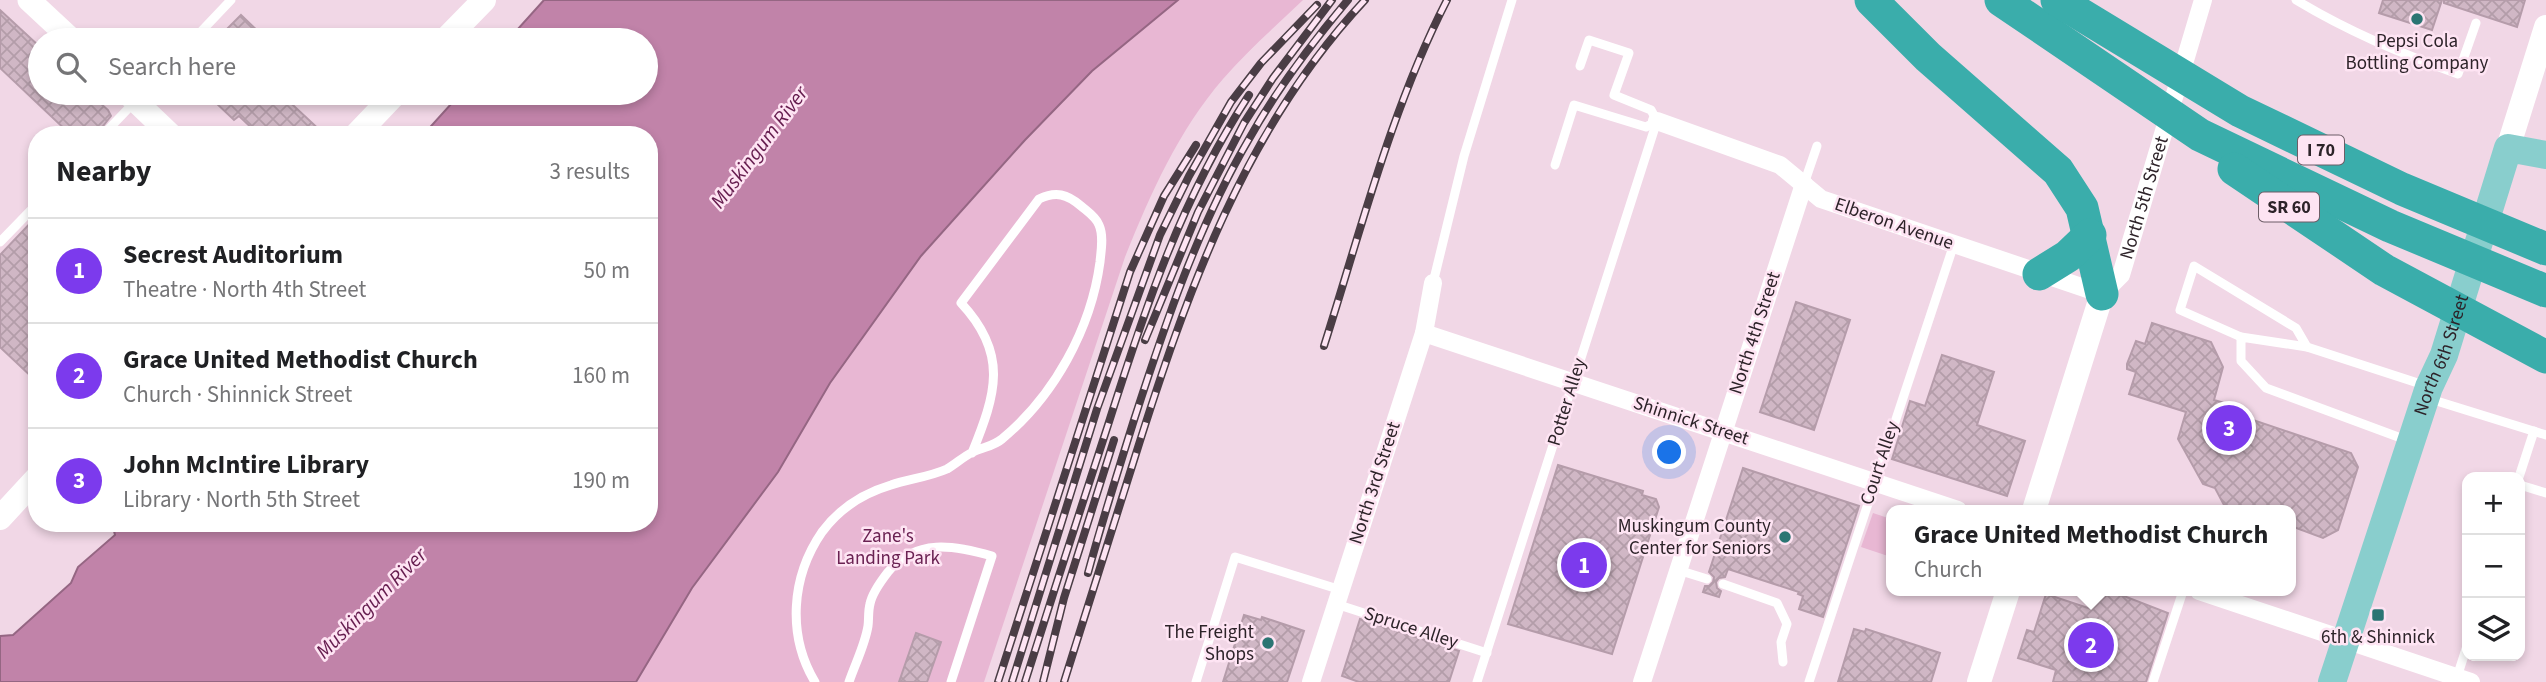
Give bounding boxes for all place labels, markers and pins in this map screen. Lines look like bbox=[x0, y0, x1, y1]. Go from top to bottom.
marker: Pepsi Cola Bottling Company bbox=[2409, 11, 2425, 27]
place label: Pepsi Cola Bottling Company bbox=[2346, 28, 2489, 77]
pin: 3 bbox=[2206, 402, 2252, 454]
place label: Muskingum County Center for Seniors bbox=[1618, 513, 1771, 562]
marker: Muskingum County Center for Seniors bbox=[1777, 529, 1793, 545]
pin: 1 bbox=[1561, 539, 1607, 591]
marker: 6th & Shinnick bbox=[2370, 607, 2386, 623]
place label: The Freight Shops bbox=[1164, 619, 1255, 668]
pin: 2 bbox=[2068, 619, 2114, 671]
place label: 6th & Shinnick bbox=[2321, 624, 2436, 651]
marker: The Freight Shops bbox=[1260, 635, 1276, 651]

